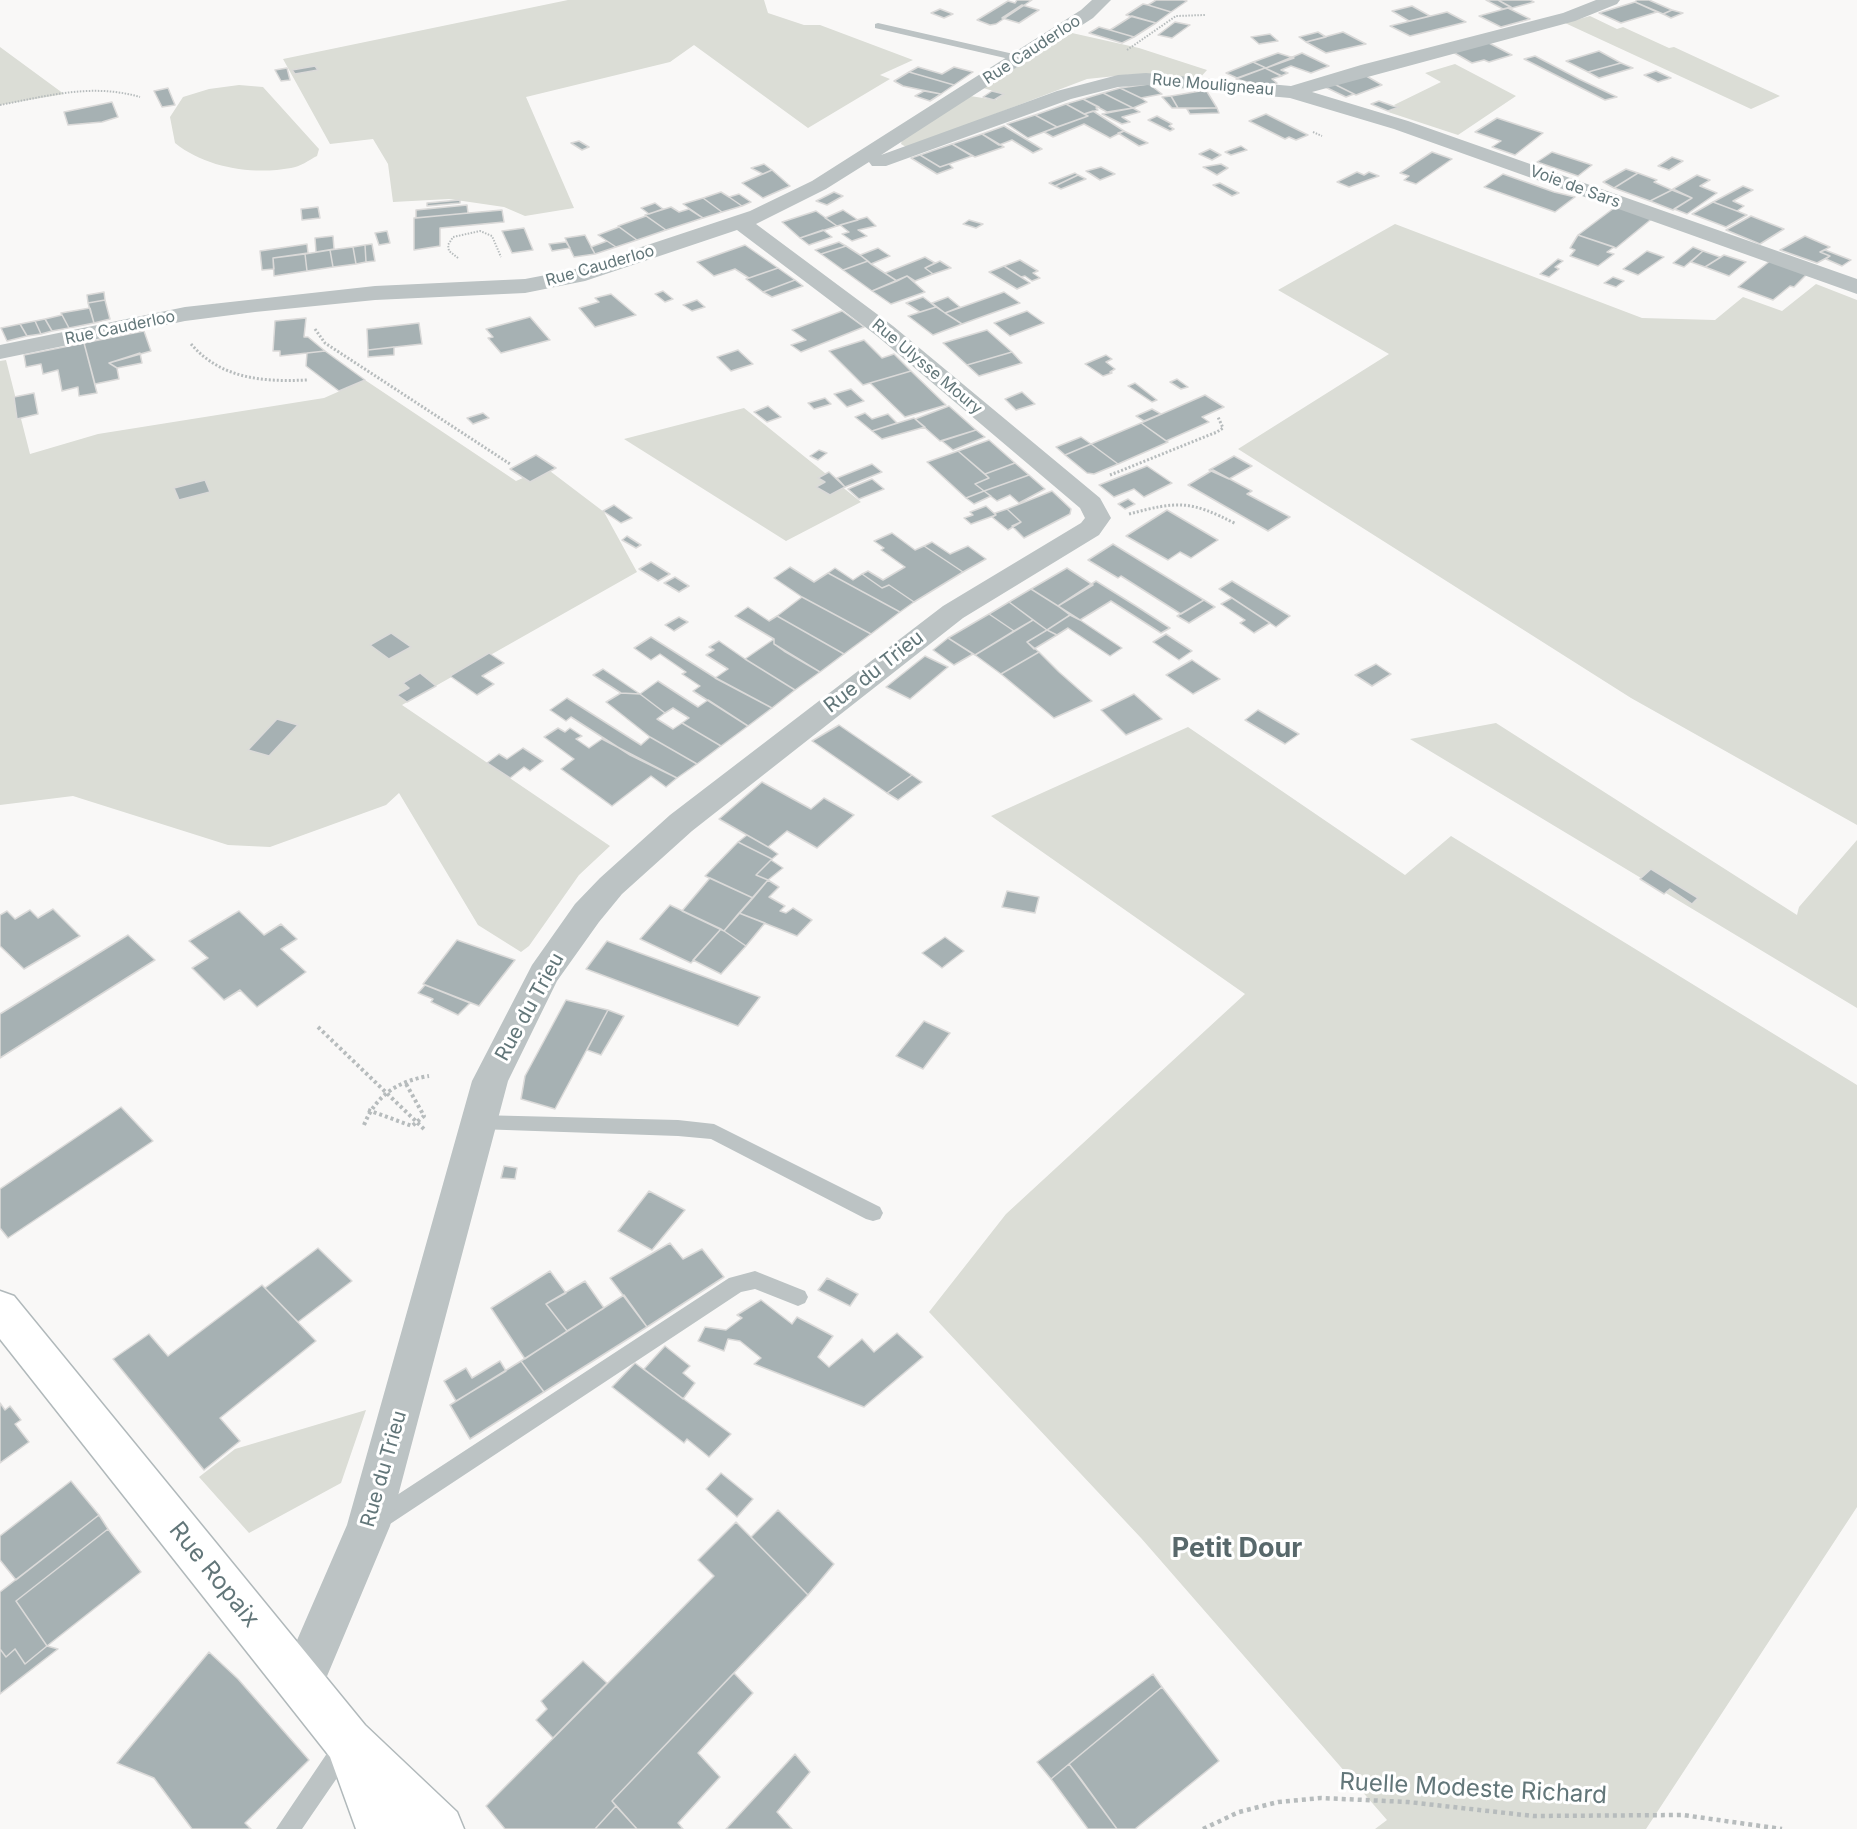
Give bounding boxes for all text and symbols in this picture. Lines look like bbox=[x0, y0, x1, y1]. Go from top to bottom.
street label: Rue Cauderloo bbox=[980, 11, 1084, 89]
street label: Rue Mouligneau bbox=[1151, 70, 1275, 100]
street label: Voie de Sars bbox=[1527, 162, 1623, 212]
street label: Rue Cauderloo bbox=[543, 241, 657, 291]
street label: Rue Cauderloo bbox=[63, 307, 177, 349]
street label: Rue Ulysse Moury bbox=[868, 315, 986, 419]
street label: Rue du Trieu bbox=[819, 626, 929, 718]
street label: Rue du Trieu bbox=[491, 949, 569, 1065]
street label: Rue du Trieu bbox=[356, 1408, 412, 1530]
street label: Rue Ropaix bbox=[163, 1517, 265, 1633]
district label: Petit Dour bbox=[1172, 1533, 1302, 1565]
street label: Ruelle Modeste Richard bbox=[1339, 1768, 1607, 1810]

